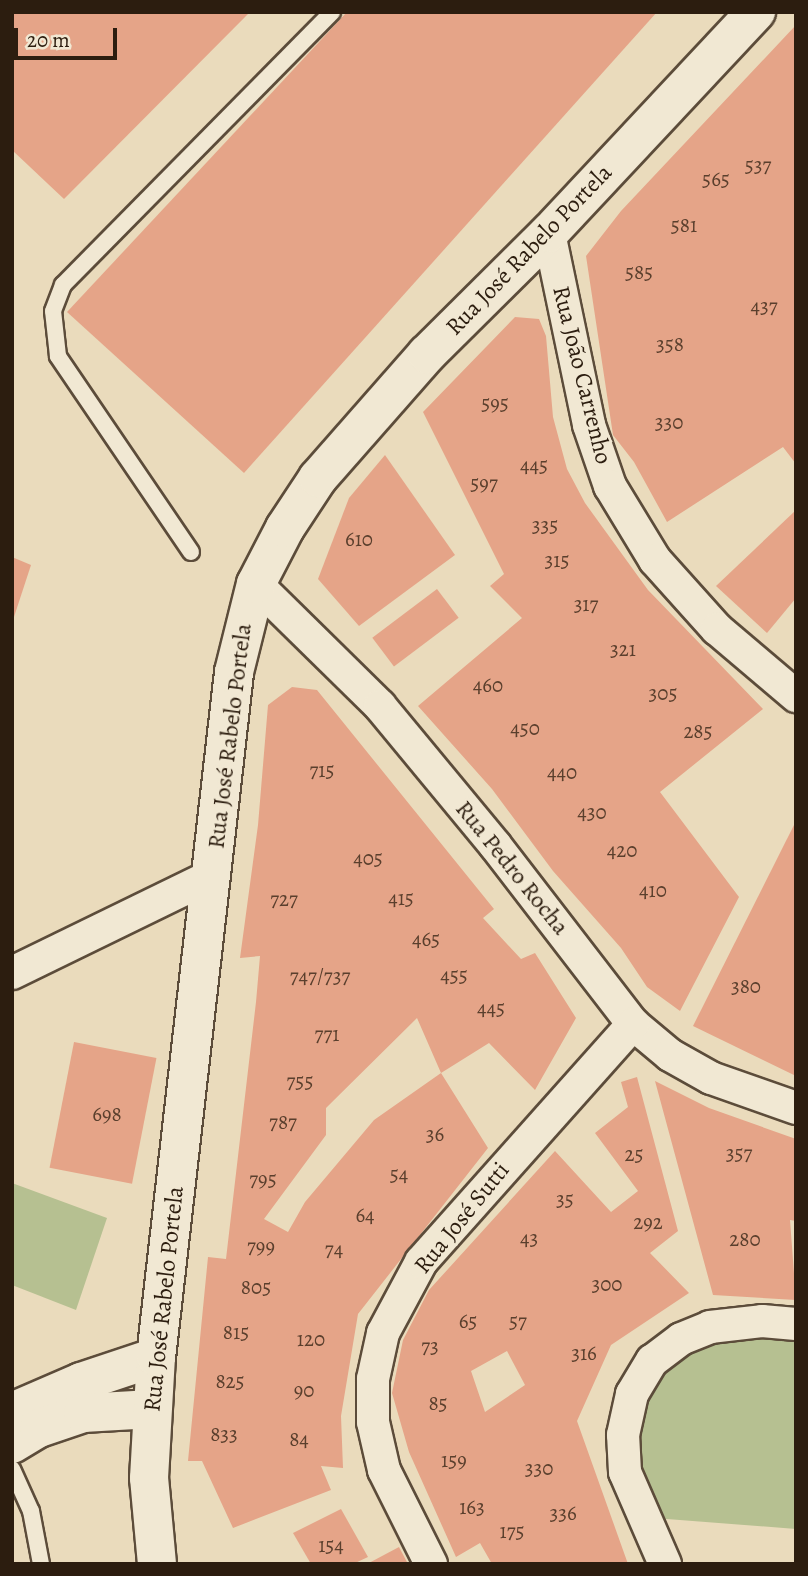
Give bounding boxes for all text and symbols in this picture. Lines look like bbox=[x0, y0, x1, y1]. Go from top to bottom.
scale bar bbox=[18, 14, 121, 58]
text: 20 m bbox=[27, 26, 70, 54]
house number: 537 bbox=[745, 152, 771, 178]
street label: Rua José Rabelo Portela bbox=[440, 158, 618, 342]
house number: 565 bbox=[702, 166, 730, 192]
house number: 581 bbox=[671, 212, 697, 238]
house number: 585 bbox=[625, 259, 653, 285]
street label: Rua João Carrenho bbox=[546, 283, 618, 467]
house number: 437 bbox=[750, 293, 778, 319]
house number: 358 bbox=[656, 331, 684, 357]
house number: 595 bbox=[481, 390, 509, 416]
house number: 330 bbox=[655, 409, 683, 435]
house number: 445 bbox=[520, 452, 548, 478]
house number: 597 bbox=[470, 470, 498, 496]
house number: 335 bbox=[532, 512, 558, 538]
house number: 610 bbox=[345, 526, 373, 552]
house number: 315 bbox=[545, 547, 569, 573]
house number: 317 bbox=[574, 591, 598, 617]
street label: Rua José Rabelo Portela bbox=[202, 622, 258, 850]
house number: 321 bbox=[610, 636, 636, 662]
house number: 460 bbox=[473, 672, 503, 698]
house number: 305 bbox=[649, 680, 677, 706]
house number: 450 bbox=[510, 715, 540, 741]
house number: 285 bbox=[683, 718, 713, 744]
house number: 715 bbox=[309, 757, 335, 783]
house number: 440 bbox=[547, 759, 577, 785]
street label: Rua Pedro Rocha bbox=[449, 795, 575, 941]
house number: 430 bbox=[577, 799, 607, 825]
house number: 420 bbox=[607, 837, 637, 863]
house number: 405 bbox=[353, 845, 383, 871]
house number: 410 bbox=[639, 877, 667, 903]
house number: 415 bbox=[388, 885, 414, 911]
house number: 727 bbox=[270, 886, 298, 912]
house number: 465 bbox=[412, 926, 440, 952]
house number: 455 bbox=[440, 962, 468, 988]
house number: 747/737 bbox=[290, 963, 350, 989]
house number: 380 bbox=[731, 973, 761, 999]
house number: 445 bbox=[477, 995, 505, 1021]
house number: 771 bbox=[315, 1021, 339, 1047]
house number: 755 bbox=[287, 1068, 313, 1094]
house number: 698 bbox=[92, 1101, 122, 1127]
house number: 787 bbox=[269, 1109, 297, 1135]
house number: 36 bbox=[426, 1121, 444, 1147]
house number: 357 bbox=[726, 1140, 752, 1166]
house number: 25 bbox=[624, 1141, 644, 1167]
street label: Rua José Sutti bbox=[408, 1156, 516, 1280]
house number: 54 bbox=[390, 1161, 408, 1187]
house number: 795 bbox=[249, 1166, 277, 1192]
street label: Rua José Rabelo Portela bbox=[138, 1185, 190, 1413]
house number: 35 bbox=[556, 1186, 574, 1212]
house number: 64 bbox=[355, 1202, 375, 1228]
house number: 292 bbox=[633, 1209, 663, 1235]
house number: 43 bbox=[520, 1225, 538, 1251]
house number: 280 bbox=[729, 1226, 761, 1252]
house number: 799 bbox=[247, 1233, 275, 1259]
house number: 74 bbox=[325, 1236, 343, 1262]
house number: 300 bbox=[591, 1271, 623, 1297]
house number: 805 bbox=[241, 1274, 271, 1300]
house number: 65 bbox=[459, 1308, 477, 1334]
house number: 57 bbox=[509, 1308, 527, 1334]
house number: 815 bbox=[223, 1319, 249, 1345]
house number: 120 bbox=[297, 1326, 325, 1352]
house number: 73 bbox=[421, 1333, 439, 1359]
house number: 316 bbox=[571, 1340, 597, 1366]
house number: 825 bbox=[215, 1368, 245, 1394]
house number: 90 bbox=[294, 1377, 314, 1403]
house number: 85 bbox=[428, 1390, 448, 1416]
house number: 833 bbox=[210, 1421, 238, 1447]
house number: 84 bbox=[289, 1426, 309, 1452]
house number: 159 bbox=[441, 1447, 467, 1473]
house number: 330 bbox=[525, 1455, 553, 1481]
house number: 163 bbox=[459, 1494, 485, 1520]
house number: 336 bbox=[549, 1500, 577, 1526]
house number: 175 bbox=[499, 1518, 525, 1544]
house number: 154 bbox=[318, 1532, 344, 1558]

